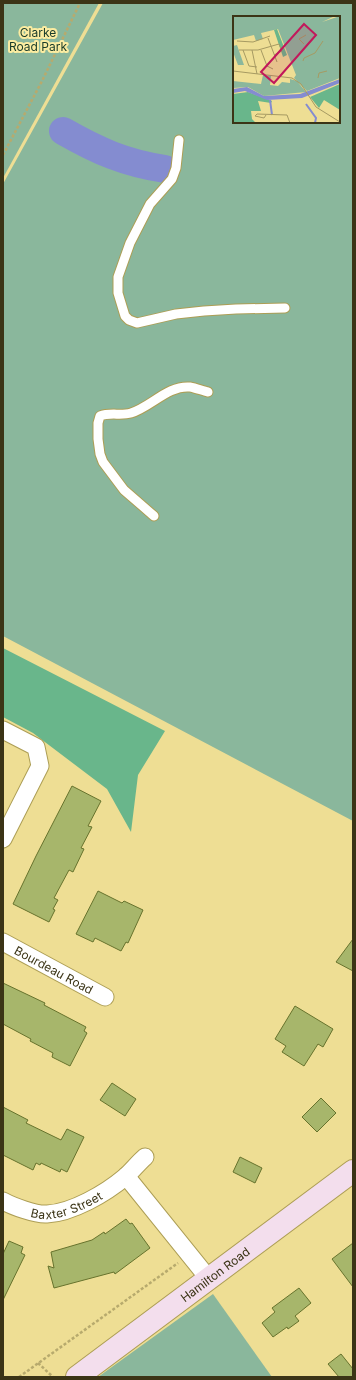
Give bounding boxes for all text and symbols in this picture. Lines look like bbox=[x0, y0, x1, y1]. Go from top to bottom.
inset map bbox=[233, 16, 340, 123]
park label: Clarke Road Park bbox=[9, 25, 67, 54]
street label: Bourdeau Road bbox=[12, 942, 96, 997]
street label: Baxter Street bbox=[29, 1188, 105, 1222]
street label: Hamilton Road bbox=[177, 1243, 252, 1305]

